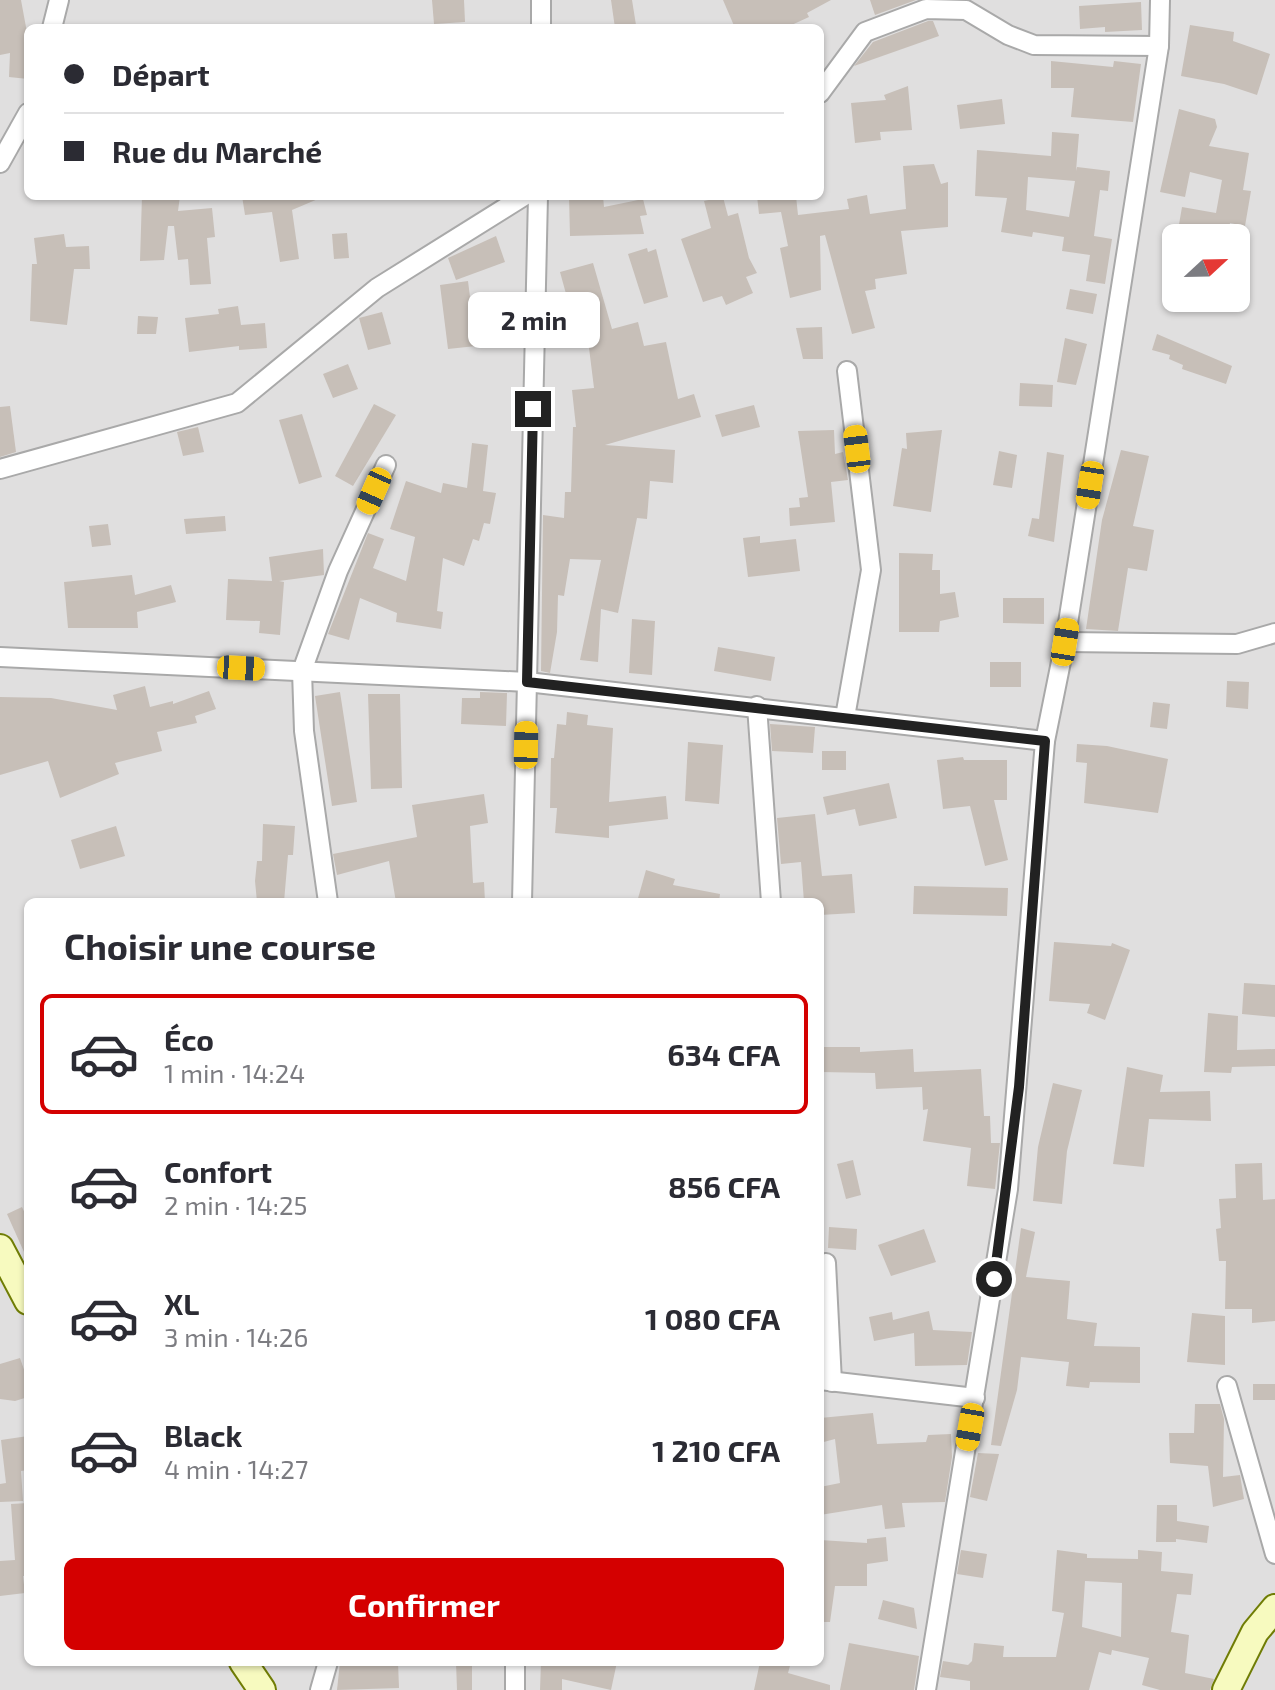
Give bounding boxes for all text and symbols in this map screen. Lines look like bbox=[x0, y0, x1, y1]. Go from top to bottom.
text: Départ bbox=[112, 56, 210, 92]
text: Rue du Marché bbox=[112, 133, 322, 169]
north arrow bbox=[1162, 224, 1250, 312]
map controls bbox=[1162, 224, 1250, 312]
callout: 2 min bbox=[467, 293, 599, 349]
text: 2 min bbox=[501, 304, 567, 335]
route end bbox=[515, 391, 551, 427]
car bbox=[842, 424, 872, 474]
car bbox=[1074, 459, 1106, 511]
car bbox=[353, 464, 395, 518]
car bbox=[1049, 616, 1081, 668]
car bbox=[216, 655, 266, 681]
car bbox=[514, 721, 538, 769]
text: Choisir une course bbox=[64, 924, 376, 967]
icon: car bbox=[68, 1018, 140, 1090]
text: Éco bbox=[164, 1021, 214, 1057]
text: 634 CFA bbox=[667, 1036, 780, 1072]
text: 1 min · 14:24 bbox=[164, 1057, 305, 1088]
icon: car bbox=[68, 1150, 140, 1222]
text: Confort bbox=[164, 1153, 272, 1189]
text: 856 CFA bbox=[668, 1168, 780, 1204]
text: 2 min · 14:25 bbox=[164, 1189, 308, 1220]
route start bbox=[976, 1261, 1012, 1297]
icon: car bbox=[68, 1282, 140, 1354]
text: XL bbox=[164, 1285, 199, 1321]
text: 1 080 CFA bbox=[645, 1300, 780, 1336]
text: 3 min · 14:26 bbox=[164, 1321, 308, 1352]
car bbox=[954, 1401, 986, 1453]
icon: car bbox=[68, 1414, 140, 1486]
text: Black bbox=[164, 1417, 242, 1453]
text: 1 210 CFA bbox=[652, 1432, 780, 1468]
text: 4 min · 14:27 bbox=[164, 1453, 308, 1484]
button: Confirmer bbox=[64, 1558, 784, 1650]

